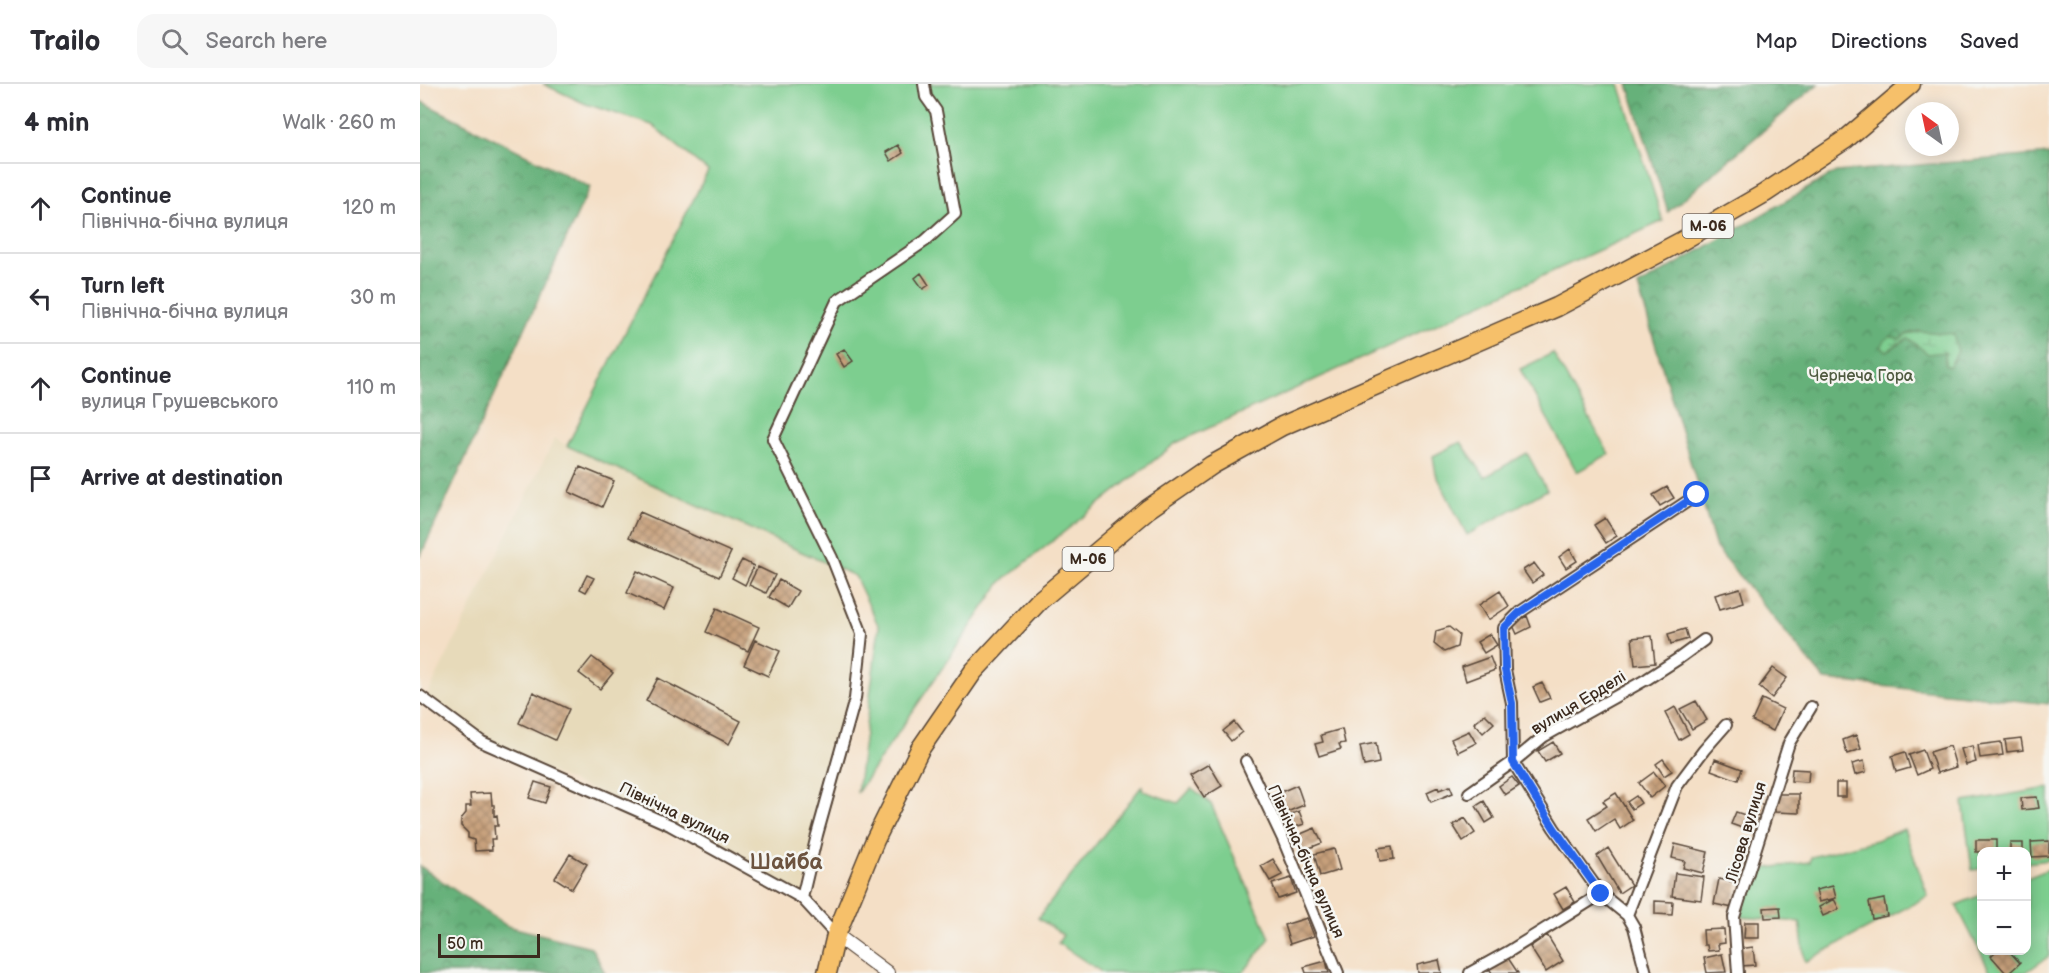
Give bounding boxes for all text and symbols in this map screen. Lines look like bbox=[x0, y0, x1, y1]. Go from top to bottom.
search box bbox=[137, 14, 557, 68]
text: Trailo bbox=[30, 25, 101, 58]
icon: search bbox=[158, 25, 191, 58]
text: Search here bbox=[206, 28, 327, 55]
text: Map bbox=[1755, 29, 1798, 54]
text: Directions bbox=[1831, 29, 1927, 54]
text: Saved bbox=[1960, 29, 2019, 54]
north arrow bbox=[1905, 102, 1959, 156]
text: 4 min bbox=[24, 108, 89, 139]
text: Walk · 260 m bbox=[283, 111, 396, 135]
text: Continue bbox=[81, 183, 171, 210]
icon: ahead bbox=[24, 192, 57, 225]
text: 120 m bbox=[343, 196, 396, 220]
text: Північна-бічна вулиця bbox=[81, 210, 288, 234]
road number: М-06 bbox=[1682, 214, 1734, 238]
text: Turn left bbox=[81, 273, 165, 300]
icon: left bbox=[24, 282, 57, 315]
text: 30 m bbox=[350, 286, 396, 310]
text: Північна-бічна вулиця bbox=[81, 300, 288, 324]
text: Continue bbox=[81, 363, 171, 390]
park label: Чернеча Гора bbox=[1809, 367, 1914, 386]
icon: ahead bbox=[24, 372, 57, 405]
text: 110 m bbox=[347, 376, 396, 400]
text: вулиця Грушевського bbox=[81, 390, 278, 414]
icon: arrive bbox=[24, 462, 57, 495]
text: Arrive at destination bbox=[81, 465, 283, 492]
route start bbox=[1683, 481, 1709, 507]
road number: М-06 bbox=[1062, 547, 1114, 571]
street label: вулиця Ерделі bbox=[1528, 668, 1630, 739]
street label: Північна вулиця bbox=[616, 778, 733, 848]
street label: Лісова вулиця bbox=[1722, 780, 1771, 886]
street label: Північна-бічна вулиця bbox=[1263, 782, 1348, 941]
map controls bbox=[1977, 847, 2031, 955]
button: + bbox=[1977, 847, 2031, 901]
district label: Шайба bbox=[750, 849, 823, 876]
route end bbox=[1587, 880, 1613, 906]
button: − bbox=[1977, 901, 2031, 955]
scale bar bbox=[438, 931, 540, 958]
text: 50 m bbox=[447, 935, 483, 954]

